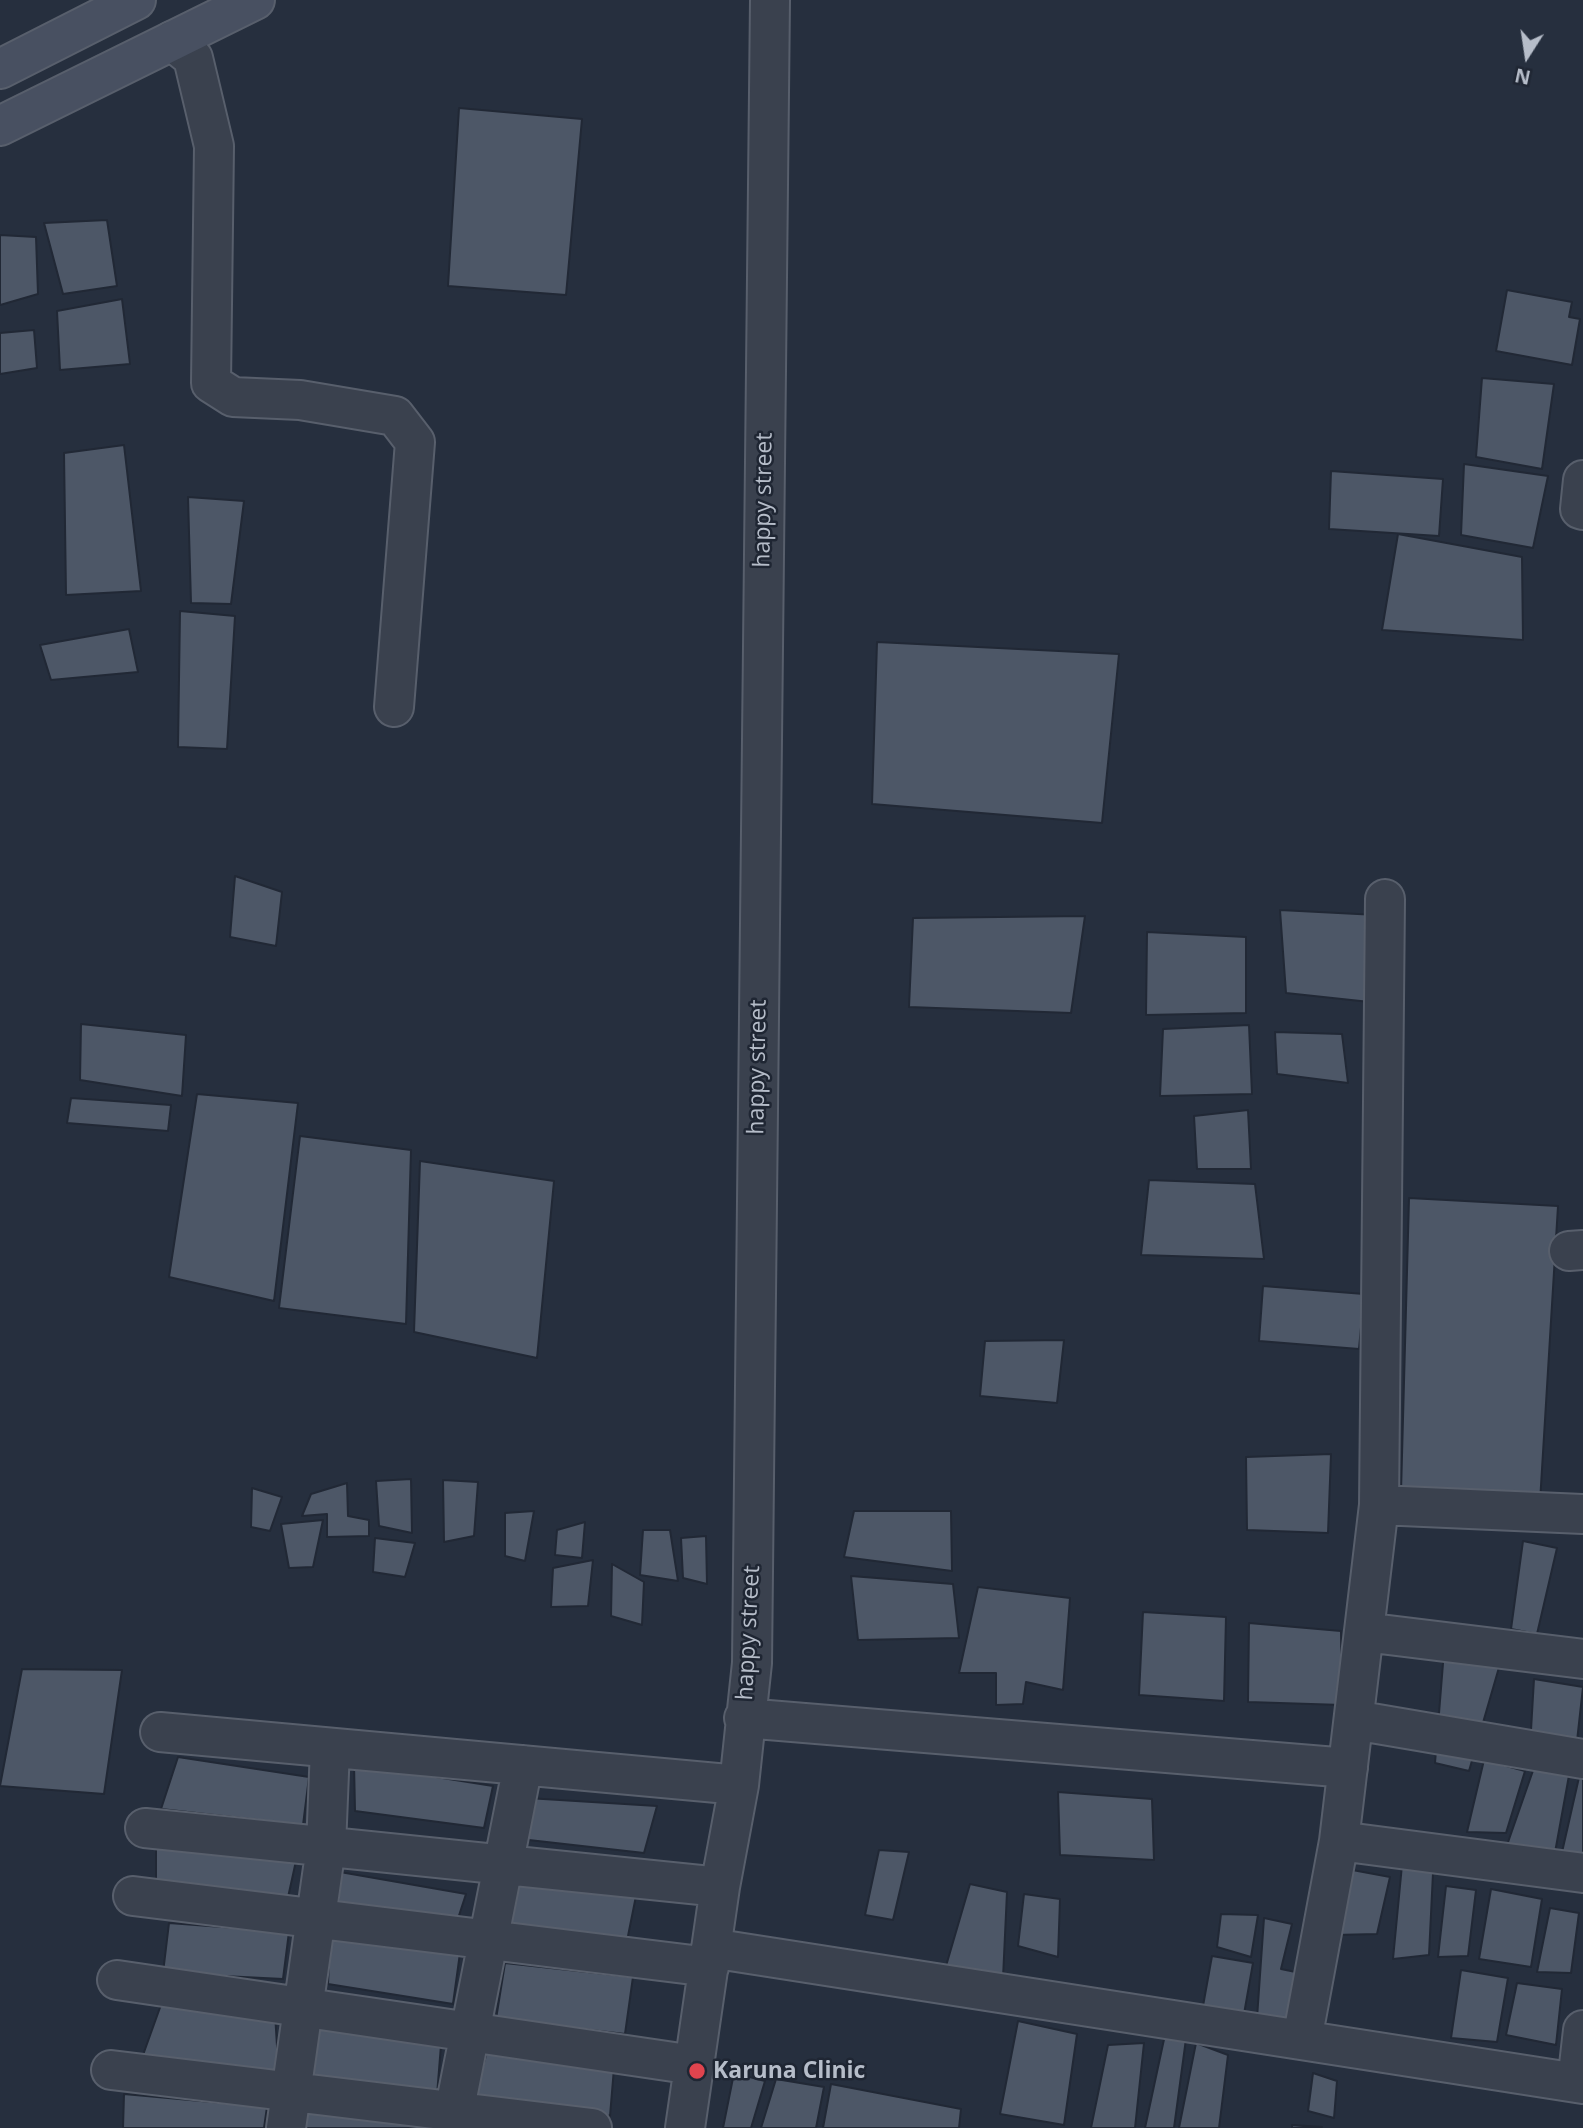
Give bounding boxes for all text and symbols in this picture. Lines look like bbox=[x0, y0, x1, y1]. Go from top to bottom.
north arrow bbox=[1492, 21, 1562, 91]
text: N bbox=[1512, 62, 1533, 91]
street label: happy street bbox=[749, 432, 779, 568]
street label: happy street bbox=[743, 999, 773, 1135]
street label: happy street bbox=[732, 1565, 766, 1701]
place label: Karuna Clinic bbox=[713, 2057, 865, 2085]
marker: Karuna Clinic bbox=[687, 2061, 707, 2081]

